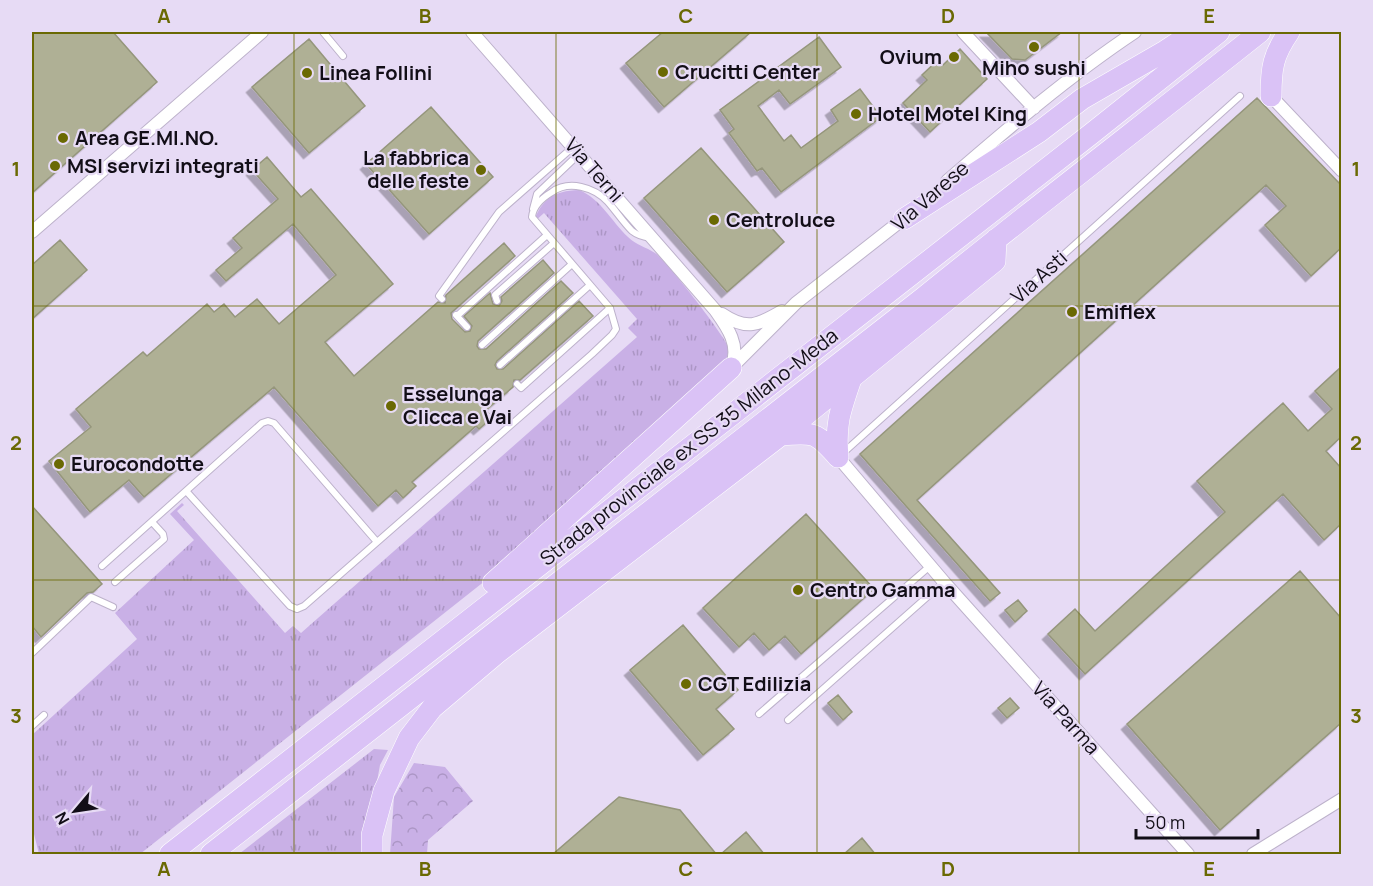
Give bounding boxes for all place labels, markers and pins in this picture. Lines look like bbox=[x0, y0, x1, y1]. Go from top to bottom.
marker: Miho sushi bbox=[1027, 40, 1041, 54]
place label: Ovium bbox=[880, 43, 942, 70]
marker: Ovium bbox=[947, 50, 961, 64]
place label: Miho sushi bbox=[982, 54, 1086, 81]
place label: Crucitti Center bbox=[675, 58, 820, 85]
place label: Linea Follini bbox=[319, 59, 432, 86]
marker: Crucitti Center bbox=[656, 65, 670, 79]
marker: Linea Follini bbox=[300, 66, 314, 80]
place label: Hotel Motel King bbox=[868, 100, 1027, 127]
marker: Hotel Motel King bbox=[849, 107, 863, 121]
place label: Area GE.MI.NO. bbox=[75, 124, 219, 151]
marker: Area GE.MI.NO. bbox=[56, 131, 70, 145]
place label: La fabbrica delle feste bbox=[363, 144, 469, 194]
place label: MSI servizi integrati bbox=[67, 152, 259, 179]
marker: MSI servizi integrati bbox=[48, 159, 62, 173]
marker: La fabbrica delle feste bbox=[474, 163, 488, 177]
place label: Centroluce bbox=[726, 206, 835, 233]
marker: Centroluce bbox=[707, 213, 721, 227]
place label: Emiflex bbox=[1084, 298, 1156, 325]
marker: Emiflex bbox=[1065, 305, 1079, 319]
place label: Esselunga Clicca e Vai bbox=[403, 380, 512, 430]
marker: Esselunga Clicca e Vai bbox=[384, 399, 398, 413]
place label: Eurocondotte bbox=[71, 450, 204, 477]
marker: Eurocondotte bbox=[52, 457, 66, 471]
place label: Centro Gamma bbox=[810, 576, 955, 603]
marker: Centro Gamma bbox=[791, 583, 805, 597]
place label: CGT Edilizia bbox=[698, 670, 811, 697]
marker: CGT Edilizia bbox=[679, 677, 693, 691]

